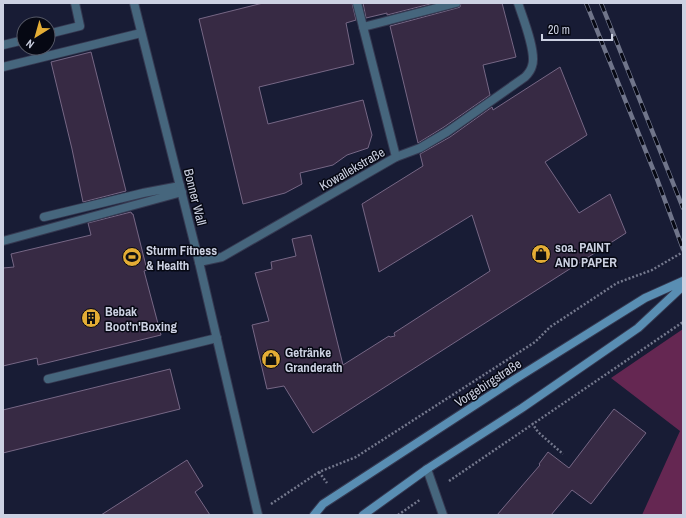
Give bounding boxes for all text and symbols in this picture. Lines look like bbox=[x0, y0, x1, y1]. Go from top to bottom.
north arrow bbox=[16, 16, 56, 56]
scale bar bbox=[542, 16, 612, 42]
text: 20 m bbox=[548, 22, 570, 38]
text: N bbox=[23, 36, 37, 52]
street label: Kowallekstraße bbox=[316, 143, 388, 195]
street label: Bonner Wall bbox=[180, 167, 210, 227]
place label: soa. PAINT AND PAPER bbox=[555, 239, 617, 271]
place label: Sturm Fitness & Health bbox=[146, 242, 217, 274]
shop icon: soa. PAINT AND PAPER bbox=[530, 243, 552, 265]
sports icon: Sturm Fitness & Health bbox=[121, 246, 143, 268]
place label: Bebak Boot'n'Boxing bbox=[105, 303, 177, 335]
building icon: Bebak Boot'n'Boxing bbox=[80, 307, 102, 329]
place label: Getränke Granderath bbox=[285, 344, 342, 376]
shop icon: Getränke Granderath bbox=[260, 348, 282, 370]
street label: Vorgebirgstraße bbox=[451, 355, 525, 411]

